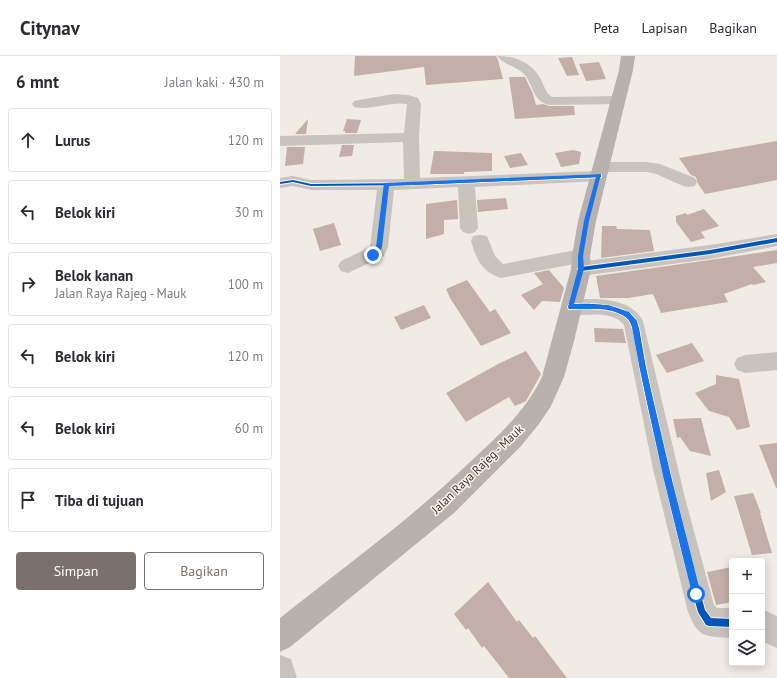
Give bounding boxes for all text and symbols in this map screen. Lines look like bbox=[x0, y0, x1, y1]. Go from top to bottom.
text: Citynav bbox=[20, 16, 80, 40]
text: Peta bbox=[593, 19, 620, 37]
text: Lapisan bbox=[642, 19, 687, 37]
text: Bagikan bbox=[709, 19, 757, 37]
text: 6 mnt bbox=[16, 71, 59, 93]
text: Jalan kaki · 430 m bbox=[165, 74, 264, 91]
icon: ahead bbox=[17, 129, 39, 151]
text: Lurus bbox=[55, 131, 90, 150]
text: 120 m bbox=[228, 132, 263, 149]
icon: left bbox=[17, 201, 39, 223]
text: Belok kiri bbox=[55, 203, 115, 222]
text: 30 m bbox=[235, 204, 263, 221]
route end bbox=[364, 246, 382, 264]
text: Belok kanan bbox=[55, 266, 133, 285]
icon: right bbox=[17, 273, 39, 295]
text: 100 m bbox=[228, 276, 263, 293]
text: Jalan Raya Rajeg - Mauk bbox=[55, 285, 187, 302]
icon: left bbox=[17, 345, 39, 367]
text: Belok kiri bbox=[55, 347, 115, 366]
text: 120 m bbox=[228, 348, 263, 365]
icon: left bbox=[17, 417, 39, 439]
text: Belok kiri bbox=[55, 419, 115, 438]
text: 60 m bbox=[235, 420, 263, 437]
street label: Jalan Raya Rajeg - Mauk bbox=[427, 421, 526, 517]
icon: arrive bbox=[17, 489, 39, 511]
text: Tiba di tujuan bbox=[55, 491, 144, 510]
button: Simpan bbox=[16, 552, 136, 590]
button: Bagikan bbox=[144, 552, 264, 590]
map controls bbox=[729, 558, 765, 666]
button: + bbox=[729, 558, 765, 594]
route start bbox=[687, 585, 705, 603]
button: − bbox=[729, 594, 765, 630]
button: layers bbox=[729, 630, 765, 666]

